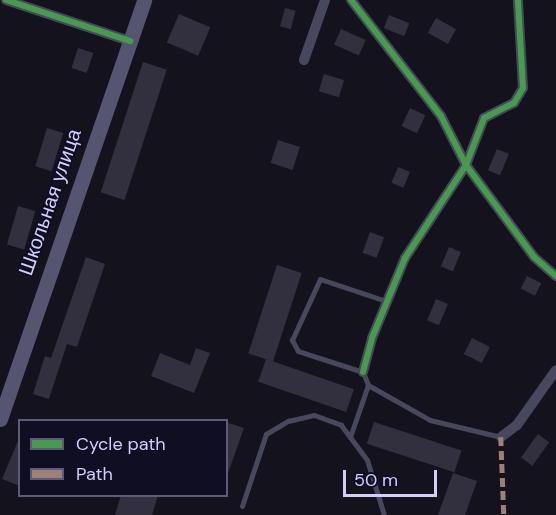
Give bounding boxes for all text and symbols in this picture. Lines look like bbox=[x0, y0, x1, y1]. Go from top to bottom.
street label: Школьная улица bbox=[14, 126, 86, 278]
legend bbox=[18, 419, 228, 497]
text: Cycle path bbox=[76, 432, 166, 456]
scale bar bbox=[346, 458, 440, 496]
text: Path bbox=[76, 462, 113, 486]
text: 50 m bbox=[354, 468, 398, 492]

